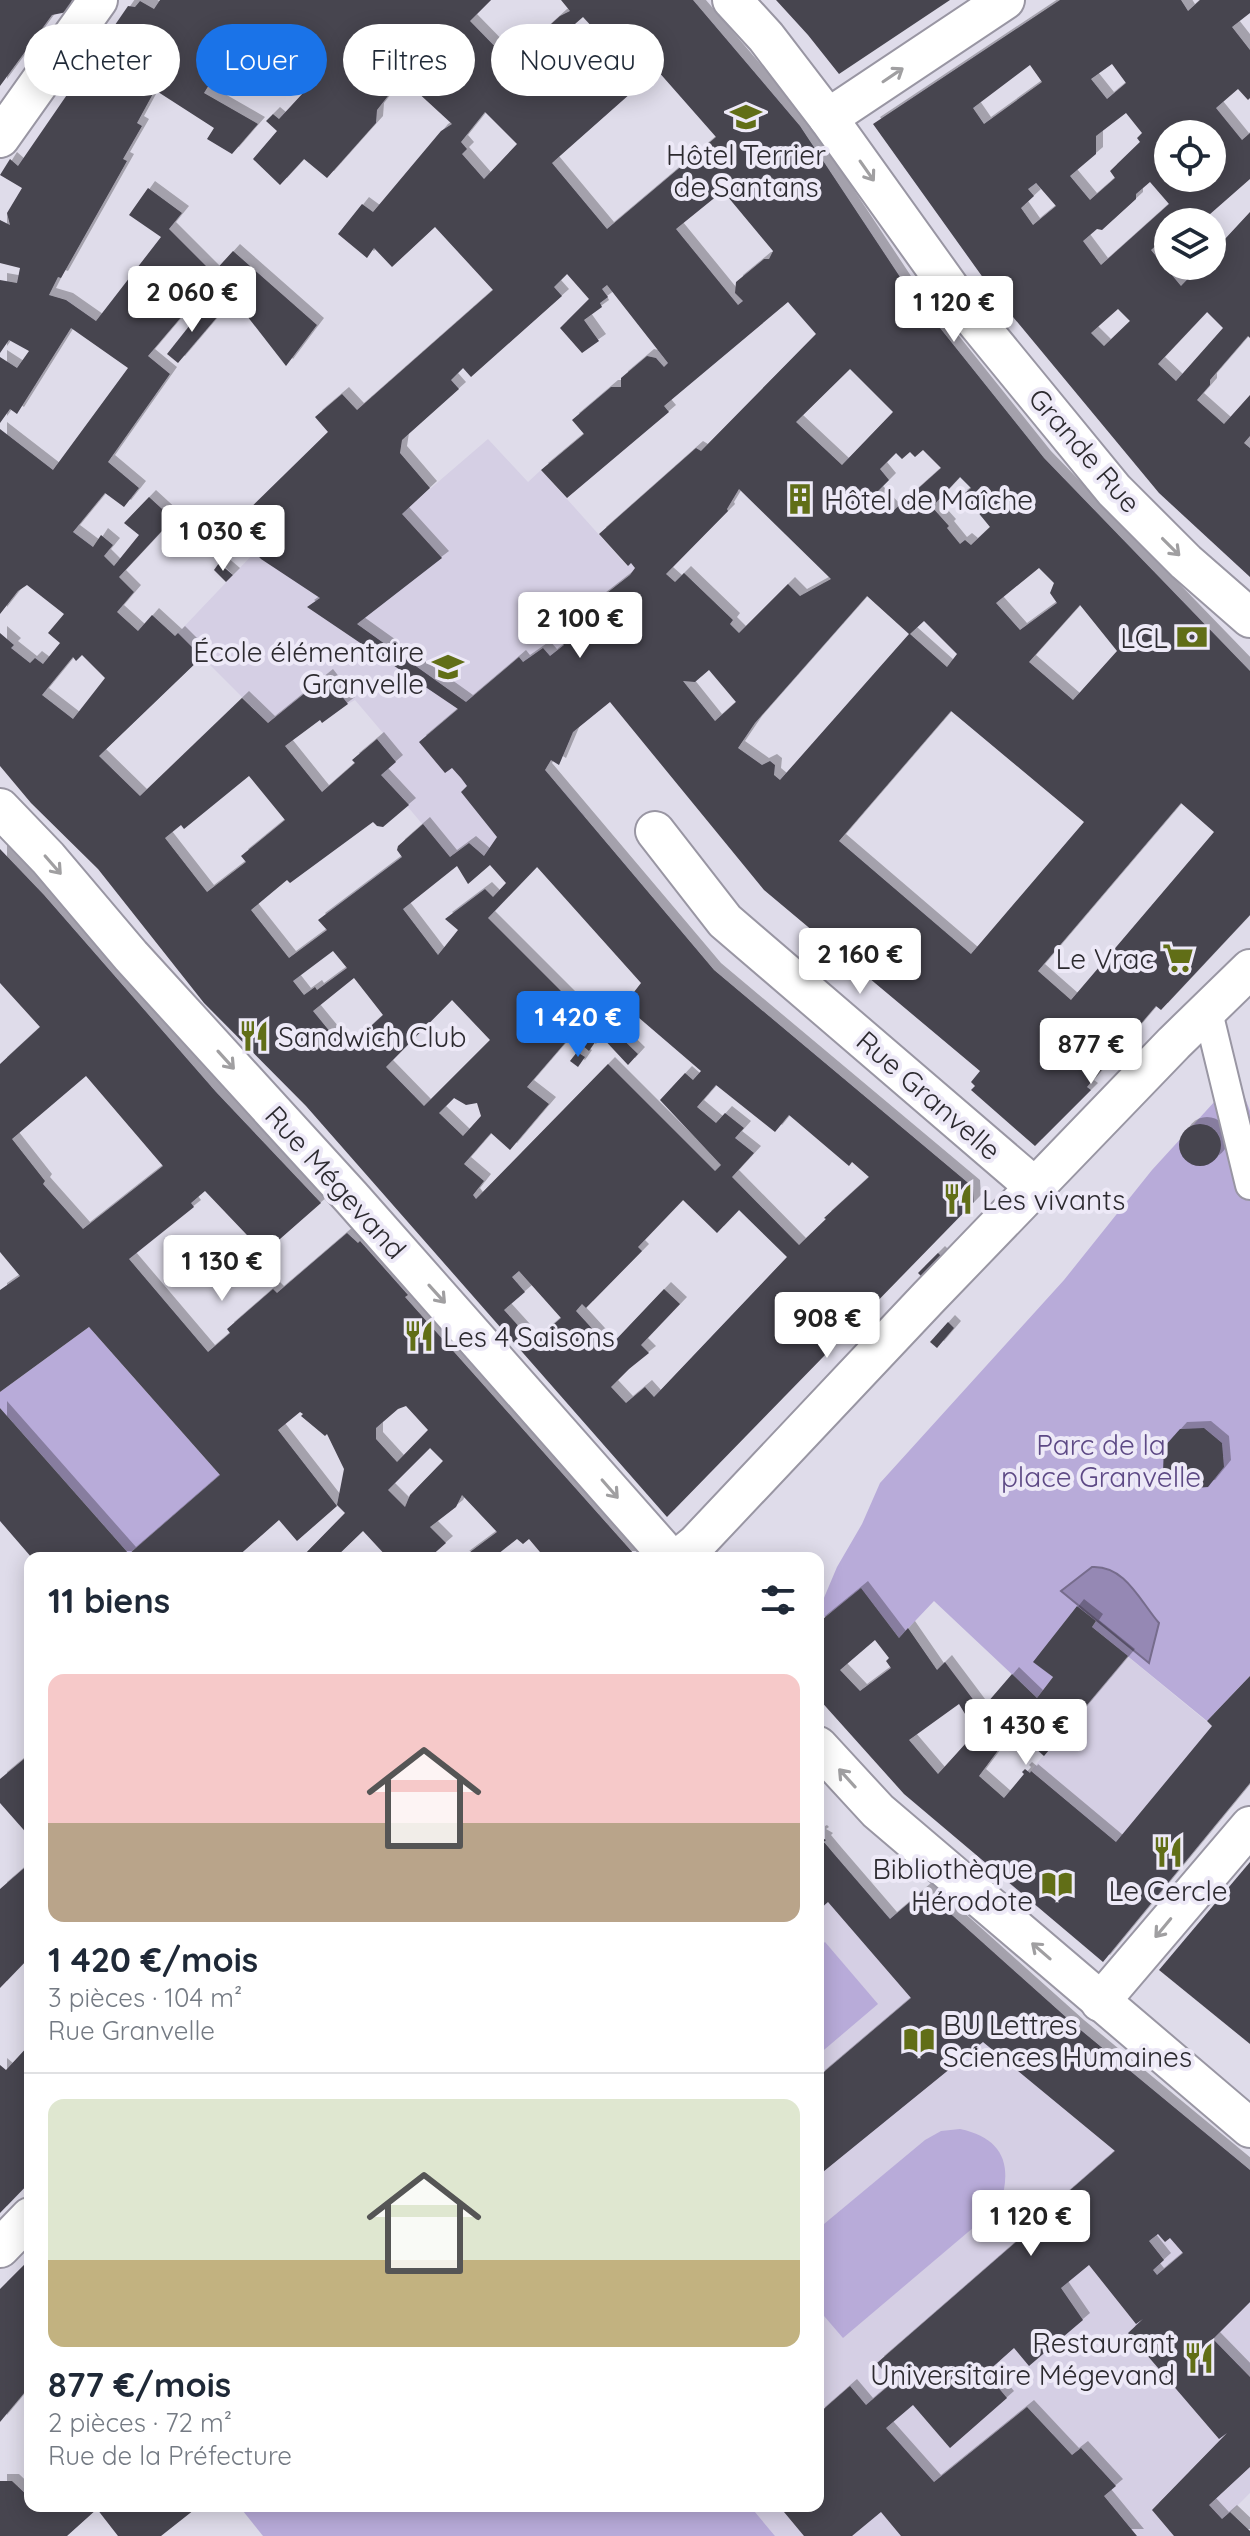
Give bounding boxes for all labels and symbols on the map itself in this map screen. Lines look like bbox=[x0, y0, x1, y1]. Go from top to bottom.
one-way arrow bbox=[882, 66, 904, 83]
school or university icon: Hôtel Terrier de Santans bbox=[729, 100, 763, 134]
place label: Hôtel Terrier de Santans bbox=[666, 137, 826, 204]
one-way arrow bbox=[859, 160, 875, 182]
pin: 2 060 € bbox=[118, 266, 266, 334]
pin: 1 120 € bbox=[880, 276, 1028, 344]
street label: Grande Rue bbox=[1021, 381, 1149, 519]
building icon: Hôtel de Maîche bbox=[783, 482, 817, 516]
place label: Hôtel de Maîche bbox=[824, 482, 1033, 517]
pin: 1 030 € bbox=[149, 505, 297, 573]
one-way arrow bbox=[1161, 537, 1180, 556]
pin: 2 100 € bbox=[506, 592, 654, 660]
place label: LCL bbox=[1120, 620, 1168, 655]
bank icon: LCL bbox=[1175, 620, 1209, 654]
place label: École élémentaire Granvelle bbox=[193, 634, 424, 701]
school or university icon: École élémentaire Granvelle bbox=[431, 650, 465, 684]
one-way arrow bbox=[44, 854, 62, 874]
pin: 2 160 € bbox=[786, 928, 934, 996]
place label: Le Vrac bbox=[1055, 941, 1154, 976]
supermarket icon: Le Vrac bbox=[1161, 941, 1195, 975]
pin: 1 420 € bbox=[504, 991, 652, 1059]
pin: 877 € bbox=[1035, 1018, 1147, 1086]
restaurant icon: Sandwich Club bbox=[237, 1019, 271, 1053]
place label: Sandwich Club bbox=[278, 1019, 466, 1054]
street label: Rue Granvelle bbox=[850, 1023, 1008, 1167]
one-way arrow bbox=[216, 1049, 234, 1069]
street label: Rue Mégevand bbox=[258, 1098, 414, 1266]
restaurant icon: Les vivants bbox=[941, 1182, 975, 1216]
place label: Les vivants bbox=[982, 1182, 1125, 1217]
pin: 1 130 € bbox=[148, 1235, 296, 1303]
one-way arrow bbox=[428, 1284, 446, 1304]
pin: 908 € bbox=[771, 1292, 883, 1360]
restaurant icon: Les 4 Saisons bbox=[402, 1319, 436, 1353]
place label: Les 4 Saisons bbox=[443, 1319, 615, 1354]
park label: Parc de la place Granvelle bbox=[1001, 1427, 1201, 1494]
one-way arrow bbox=[600, 1478, 618, 1498]
pin: 1 430 € bbox=[952, 1699, 1100, 1767]
one-way arrow bbox=[838, 1768, 857, 1788]
restaurant icon: Le Cercle bbox=[1151, 1835, 1185, 1869]
place label: Bibliothèque Hérodote bbox=[873, 1851, 1033, 1918]
library icon: Bibliothèque Hérodote bbox=[1040, 1867, 1074, 1901]
place label: Le Cercle bbox=[1108, 1873, 1228, 1908]
one-way arrow bbox=[1154, 1917, 1172, 1937]
one-way arrow bbox=[1032, 1942, 1052, 1960]
place label: BU Lettres Sciences Humaines bbox=[943, 2007, 1192, 2074]
library icon: BU Lettres Sciences Humaines bbox=[902, 2023, 936, 2057]
pin: 1 120 € bbox=[957, 2190, 1105, 2258]
place label: Restaurant Universitaire Mégevand bbox=[870, 2325, 1175, 2392]
restaurant icon: Restaurant Universitaire Mégevand bbox=[1182, 2341, 1216, 2375]

